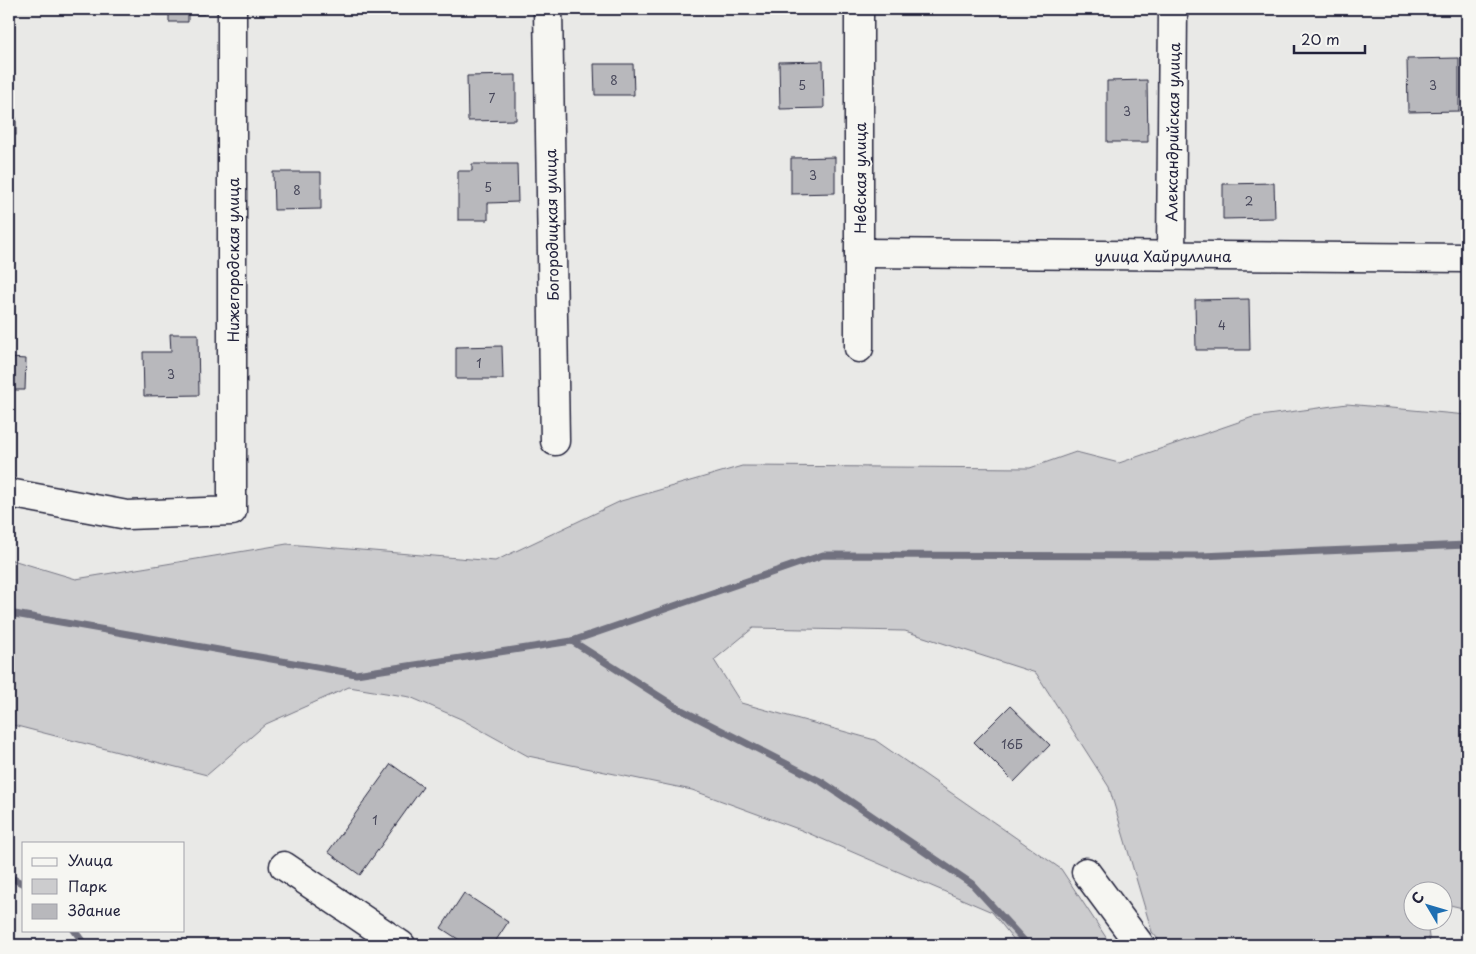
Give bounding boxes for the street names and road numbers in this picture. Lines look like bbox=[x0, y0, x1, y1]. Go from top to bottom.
street label: Александрийская улица bbox=[1159, 42, 1185, 222]
street label: Невская улица bbox=[848, 122, 871, 234]
street label: Богородицкая улица bbox=[538, 148, 564, 301]
street label: Нижегородская улица bbox=[221, 177, 244, 342]
street label: улица Хайруллина bbox=[1094, 244, 1232, 267]

